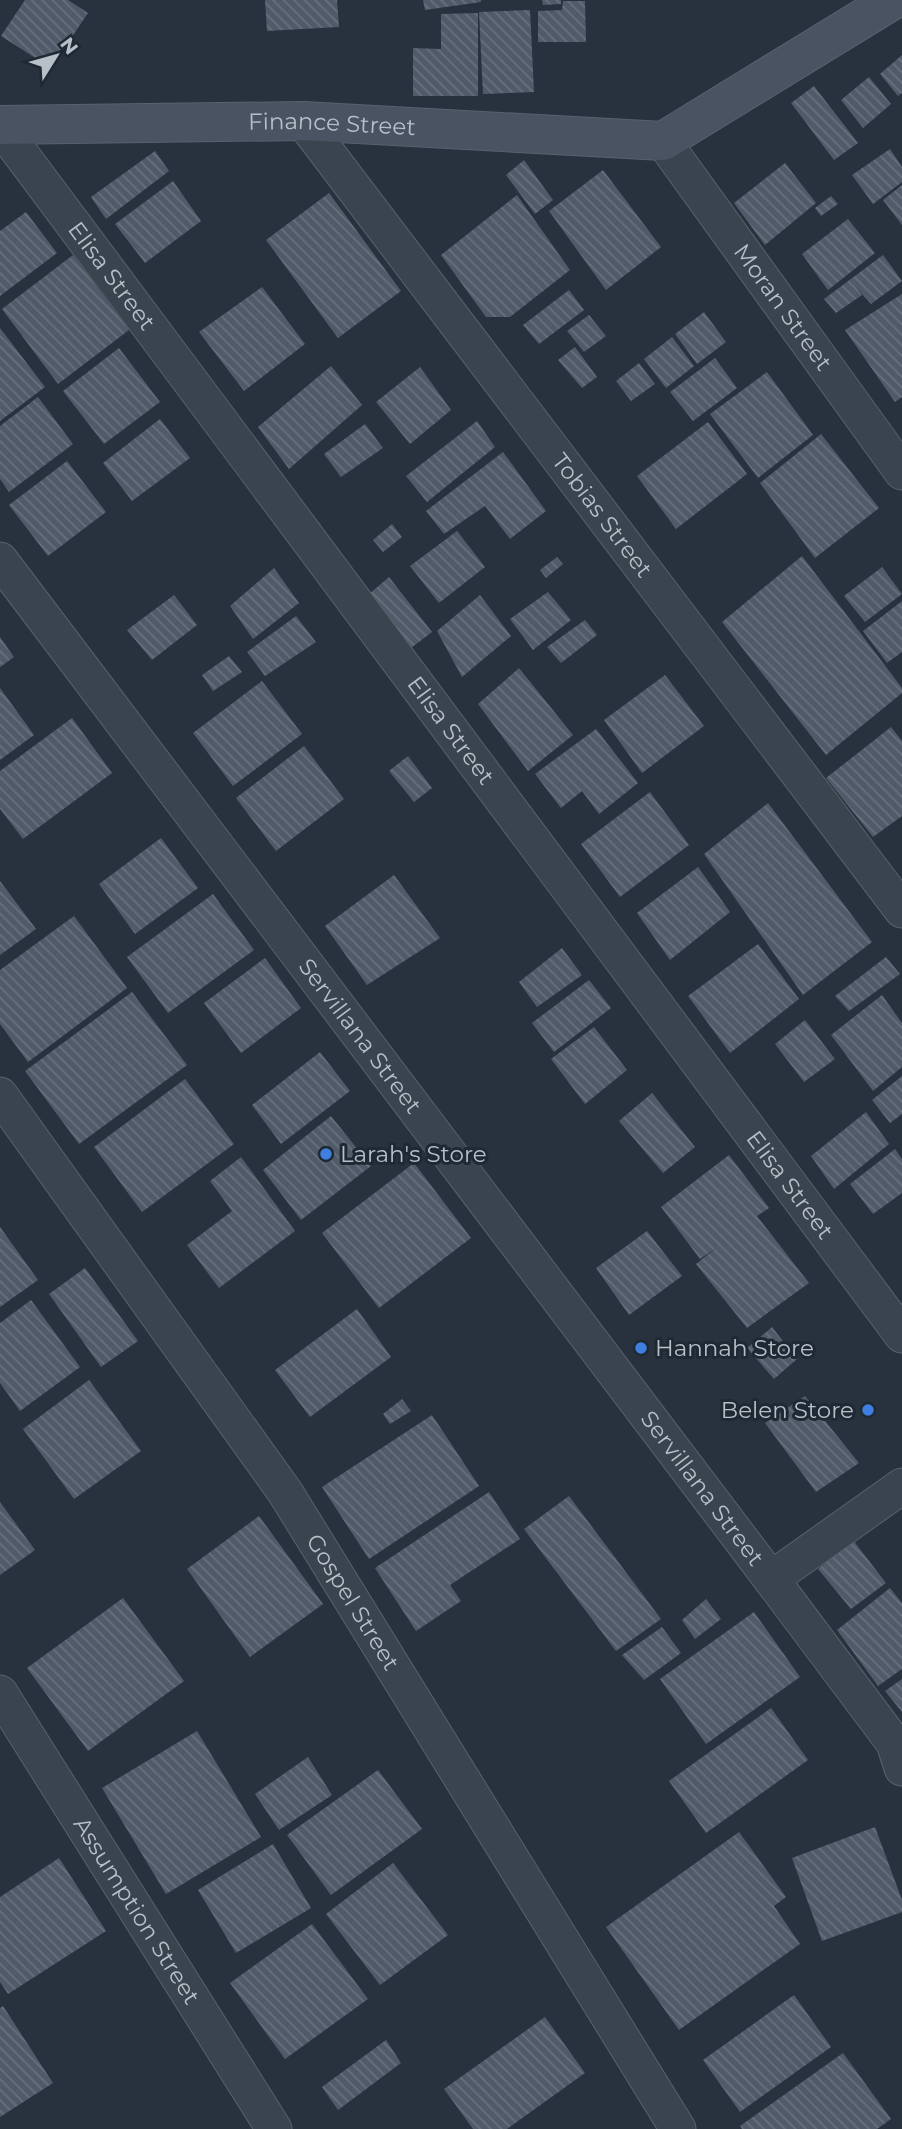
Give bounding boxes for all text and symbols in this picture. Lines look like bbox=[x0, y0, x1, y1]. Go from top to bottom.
north arrow bbox=[21, 21, 91, 91]
text: N bbox=[55, 33, 83, 59]
street label: Finance Street bbox=[248, 107, 416, 141]
street label: Elisa Street bbox=[62, 216, 161, 336]
street label: Moran Street bbox=[728, 238, 838, 376]
street label: Tobias Street bbox=[546, 448, 658, 583]
street label: Elisa Street bbox=[401, 671, 500, 790]
street label: Servillana Street bbox=[293, 953, 428, 1119]
street label: Elisa Street bbox=[740, 1125, 839, 1245]
place label: Larah's Store bbox=[340, 1140, 487, 1168]
marker: Larah's Store bbox=[318, 1146, 334, 1162]
place label: Hannah Store bbox=[655, 1334, 814, 1362]
marker: Hannah Store bbox=[633, 1340, 649, 1356]
place label: Belen Store bbox=[721, 1396, 854, 1424]
marker: Belen Store bbox=[860, 1402, 876, 1418]
street label: Servillana Street bbox=[635, 1405, 770, 1571]
street label: Gospel Street bbox=[300, 1529, 405, 1675]
street label: Assumption Street bbox=[68, 1812, 206, 2009]

